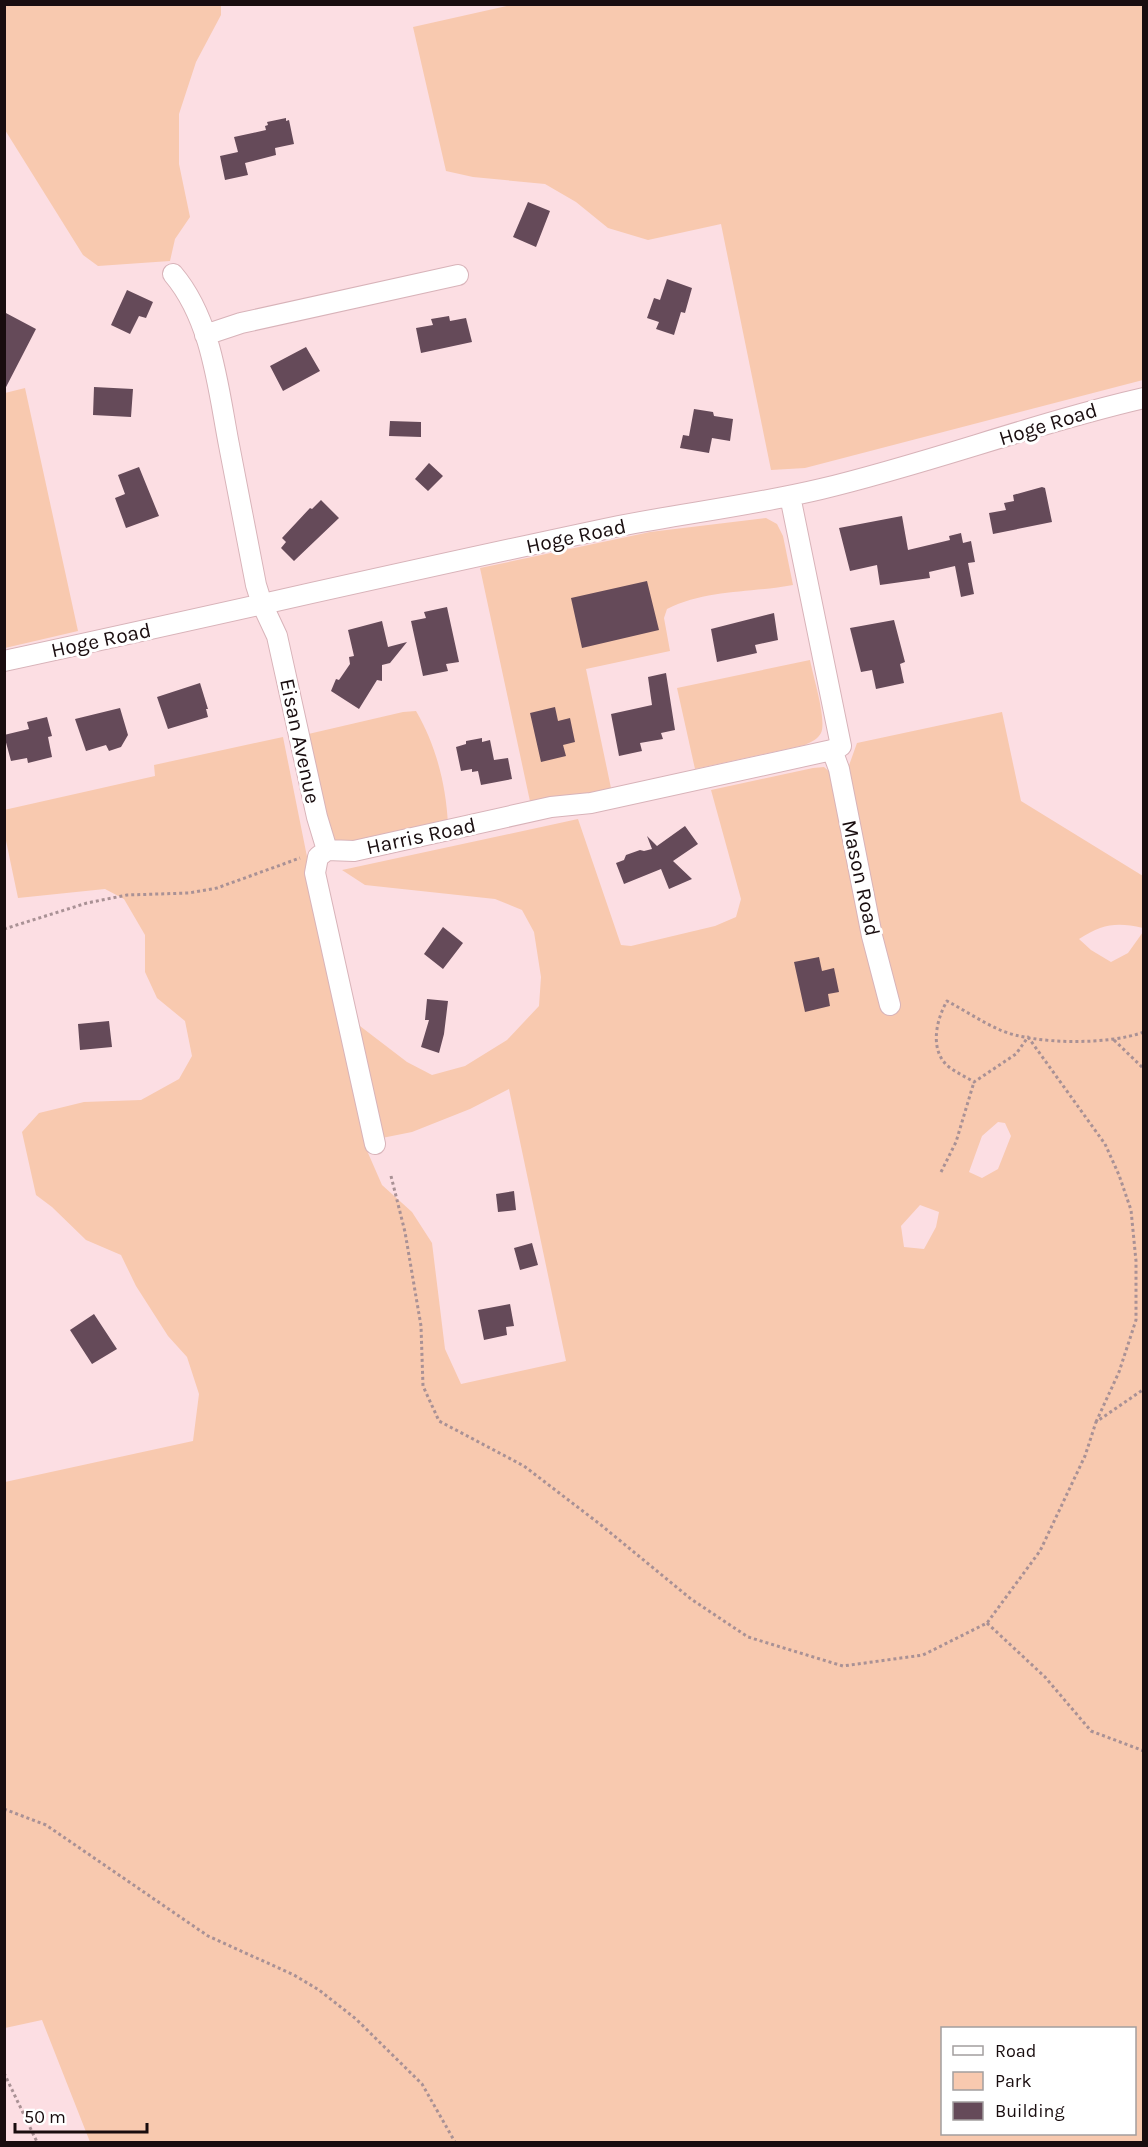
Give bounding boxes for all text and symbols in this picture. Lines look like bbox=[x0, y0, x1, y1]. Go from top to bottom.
street label: Hoge Road bbox=[996, 398, 1100, 450]
street label: Hoge Road bbox=[524, 514, 628, 558]
street label: Hoge Road bbox=[49, 618, 153, 662]
street label: Eisan Avenue bbox=[275, 676, 325, 806]
street label: Harris Road bbox=[364, 813, 478, 859]
street label: Mason Road bbox=[837, 818, 885, 938]
legend bbox=[941, 2027, 1136, 2135]
text: Road bbox=[995, 2040, 1036, 2062]
text: Park bbox=[995, 2070, 1032, 2092]
scale bar bbox=[15, 2096, 147, 2134]
text: Building bbox=[995, 2100, 1065, 2122]
text: 50 m bbox=[24, 2106, 66, 2128]

